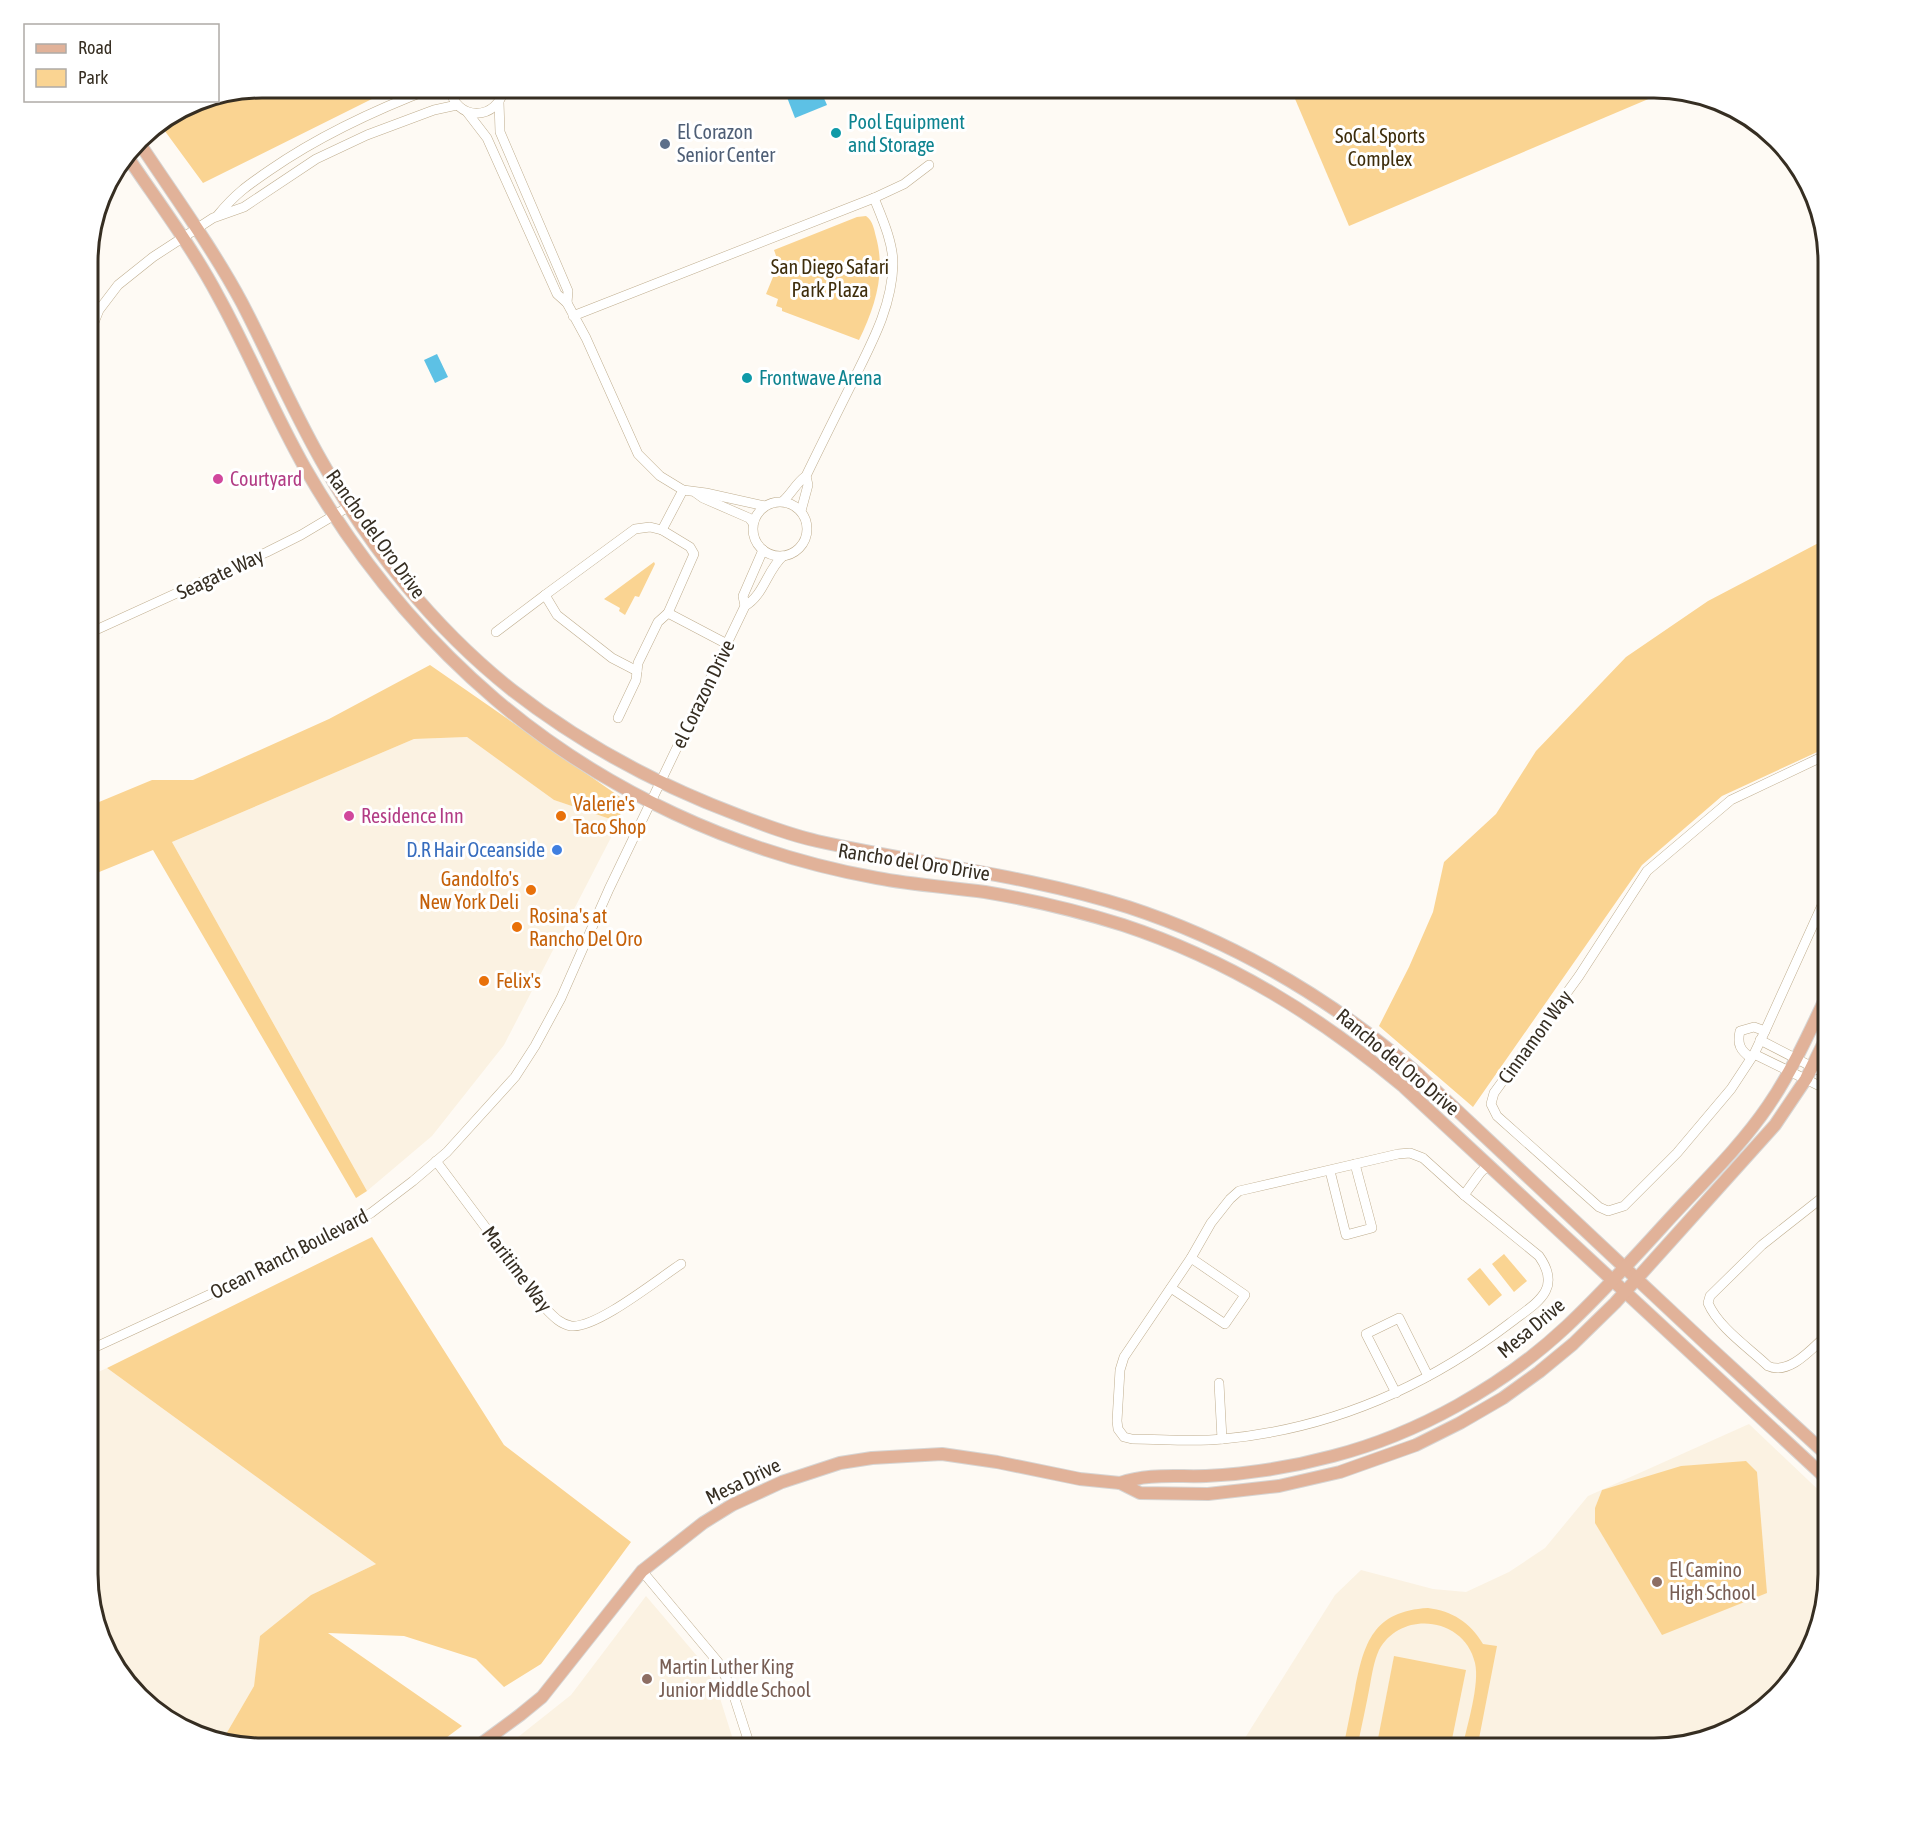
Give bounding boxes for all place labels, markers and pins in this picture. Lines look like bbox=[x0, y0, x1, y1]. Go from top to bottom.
place label: Pool Equipment and Storage bbox=[848, 110, 965, 156]
place label: El Corazon Senior Center bbox=[677, 120, 776, 166]
marker: Pool Equipment and Storage bbox=[829, 126, 843, 140]
marker: El Corazon Senior Center bbox=[658, 137, 672, 151]
place label: Frontwave Arena bbox=[759, 366, 882, 389]
marker: Frontwave Arena bbox=[740, 371, 754, 385]
place label: Courtyard bbox=[230, 467, 302, 490]
marker: Courtyard bbox=[211, 472, 225, 486]
place label: Valerie's Taco Shop bbox=[573, 792, 646, 838]
place label: Residence Inn bbox=[361, 804, 464, 827]
marker: Residence Inn bbox=[342, 809, 356, 823]
marker: Valerie's Taco Shop bbox=[554, 809, 568, 823]
place label: D.R Hair Oceanside bbox=[406, 838, 545, 861]
marker: D.R Hair Oceanside bbox=[550, 843, 564, 857]
place label: Gandolfo's New York Deli bbox=[419, 867, 519, 913]
marker: Gandolfo's New York Deli bbox=[524, 883, 538, 897]
place label: Rosina's at Rancho Del Oro bbox=[529, 904, 643, 950]
marker: Rosina's at Rancho Del Oro bbox=[510, 920, 524, 934]
place label: Felix's bbox=[496, 969, 541, 992]
marker: Felix's bbox=[477, 974, 491, 988]
place label: El Camino High School bbox=[1669, 1558, 1757, 1604]
marker: El Camino High School bbox=[1650, 1575, 1664, 1589]
place label: Martin Luther King Junior Middle School bbox=[659, 1655, 812, 1701]
marker: Martin Luther King Junior Middle School bbox=[640, 1672, 654, 1686]

